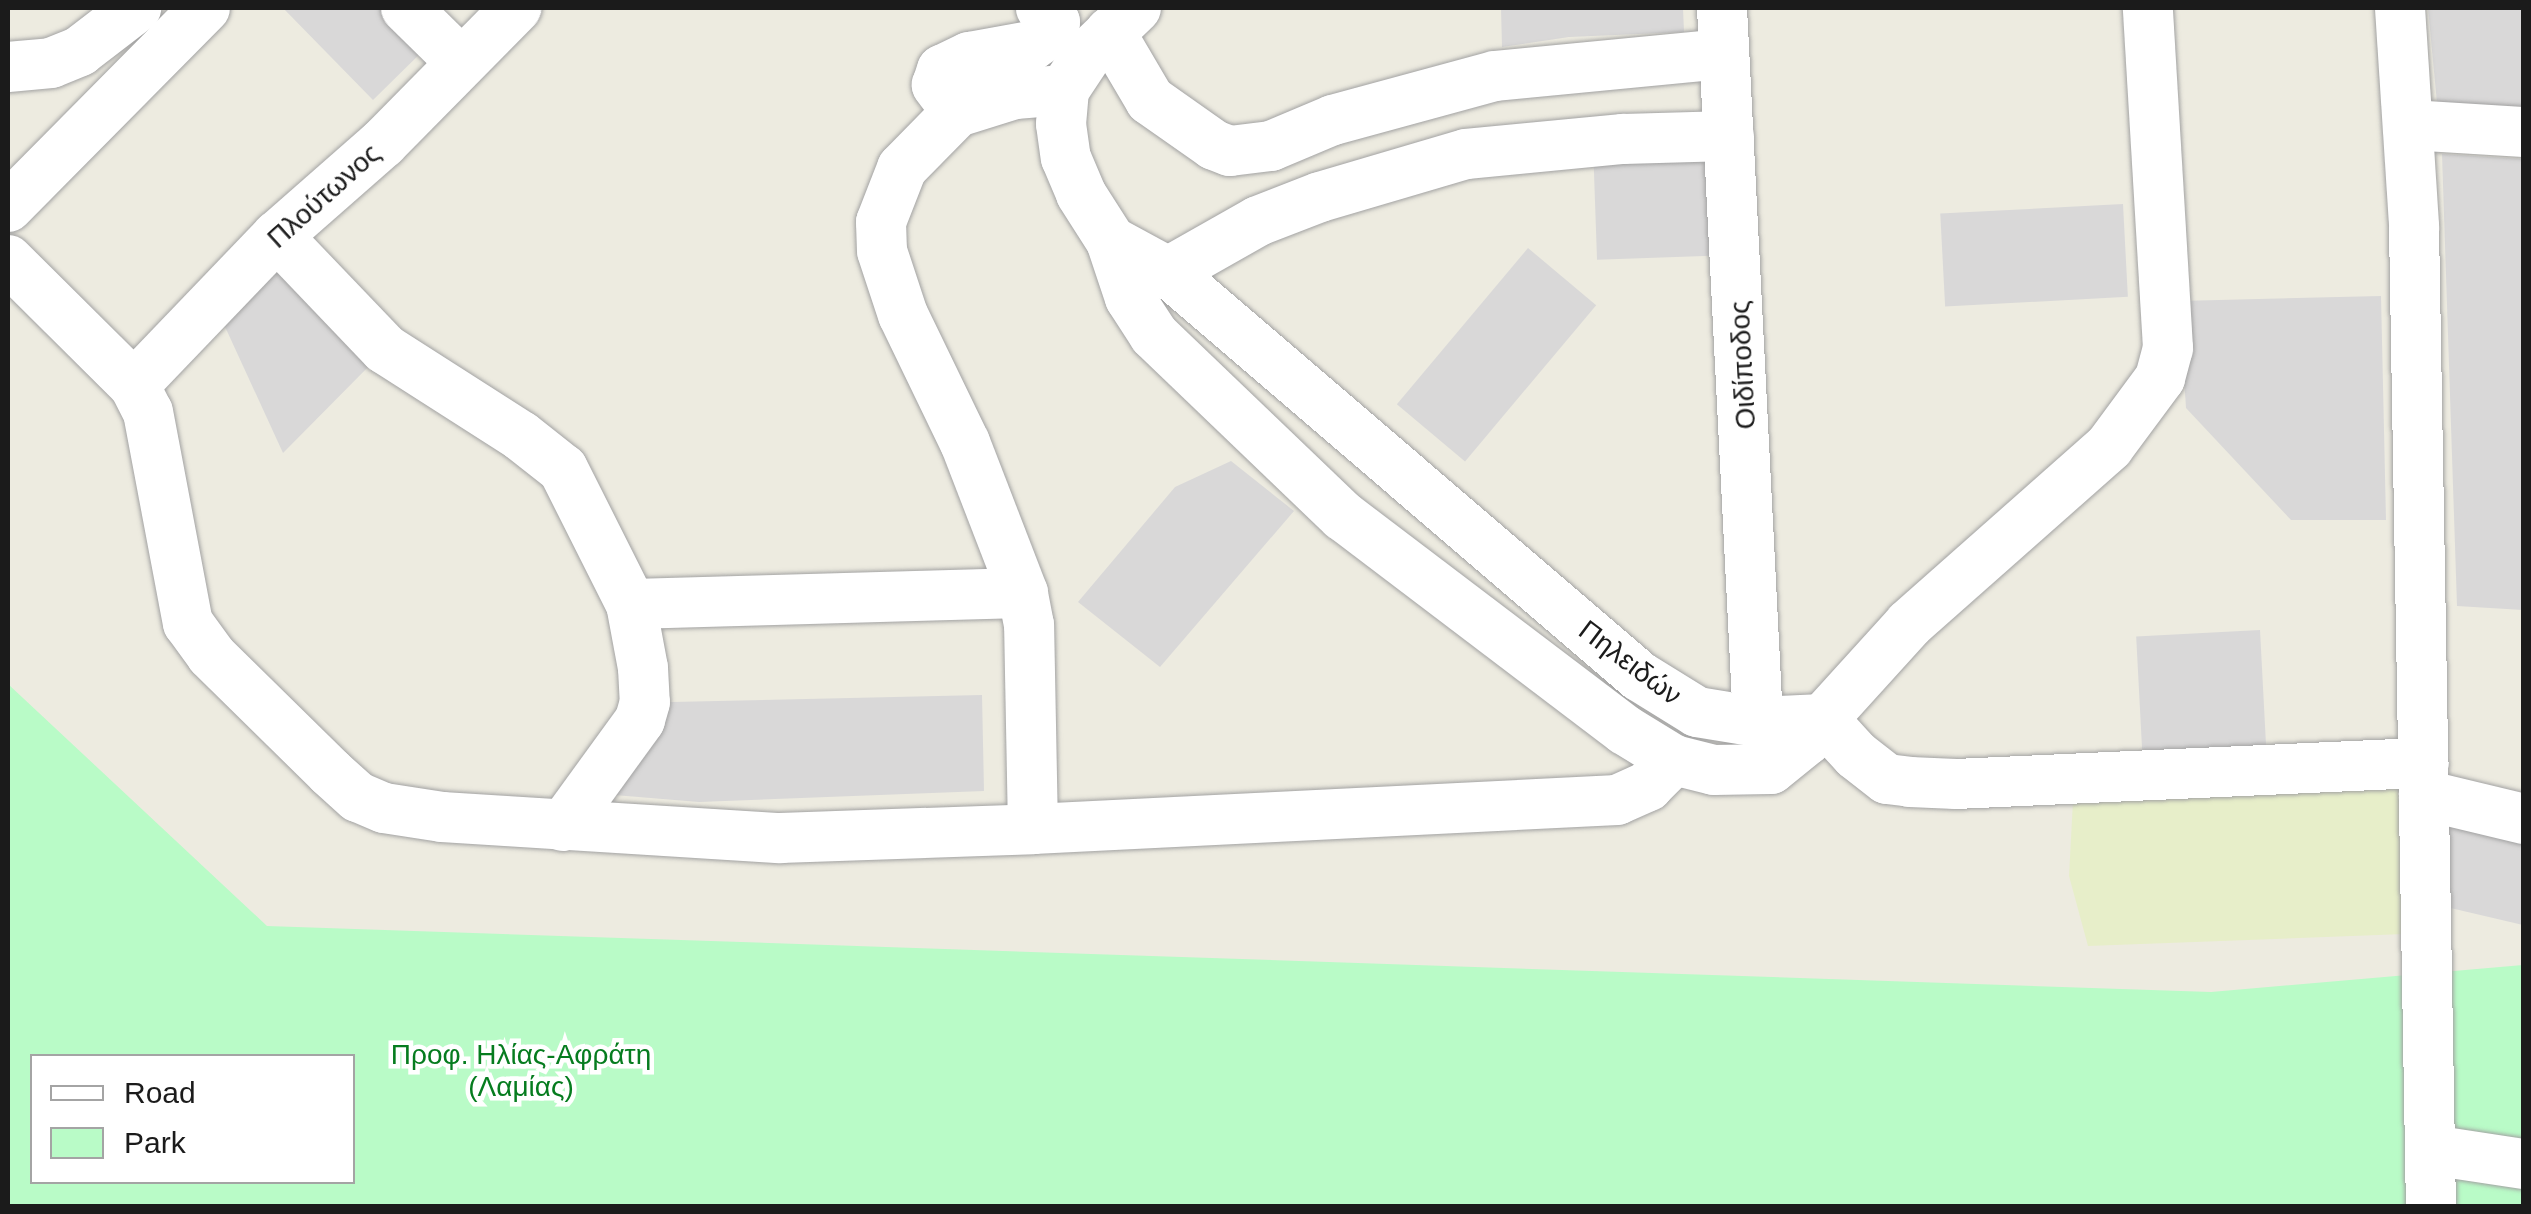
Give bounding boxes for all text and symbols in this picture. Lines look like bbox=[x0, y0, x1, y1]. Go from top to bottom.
street label: Πλούτωνος bbox=[261, 137, 387, 255]
street label: Οιδίποδος bbox=[1723, 300, 1763, 430]
street label: Πηλειδών bbox=[1572, 613, 1688, 713]
park label: Προφ. Ηλίας-Αφράτη (Λαμίας) bbox=[391, 1038, 651, 1104]
legend bbox=[30, 1054, 355, 1184]
text: Road bbox=[124, 1076, 196, 1109]
text: Park bbox=[124, 1126, 186, 1159]

